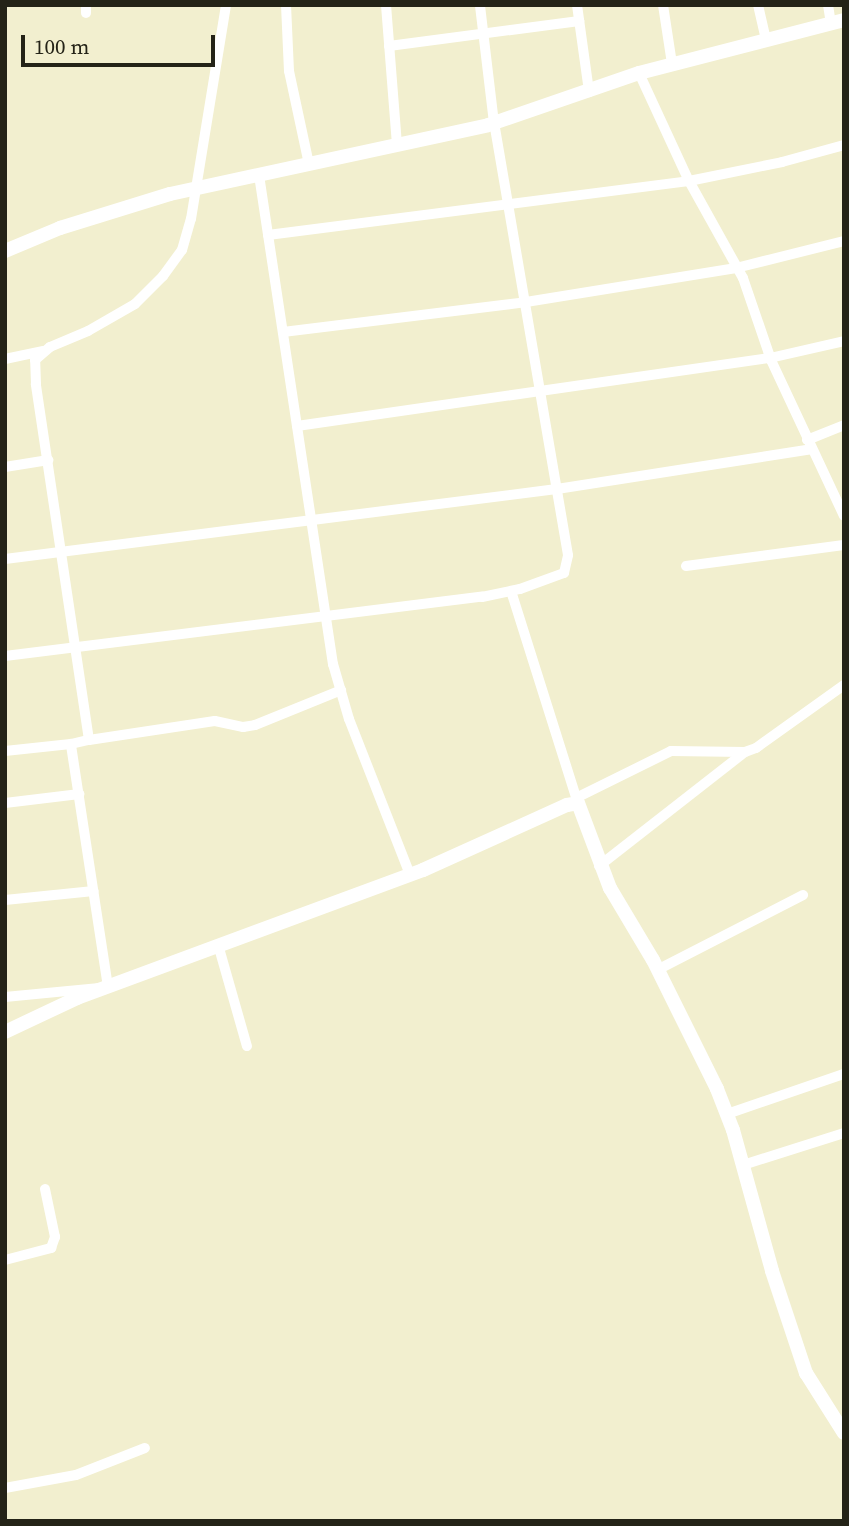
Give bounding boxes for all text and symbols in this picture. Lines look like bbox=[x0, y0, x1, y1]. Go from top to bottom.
scale bar bbox=[24, 21, 219, 65]
text: 100 m bbox=[34, 32, 89, 61]

